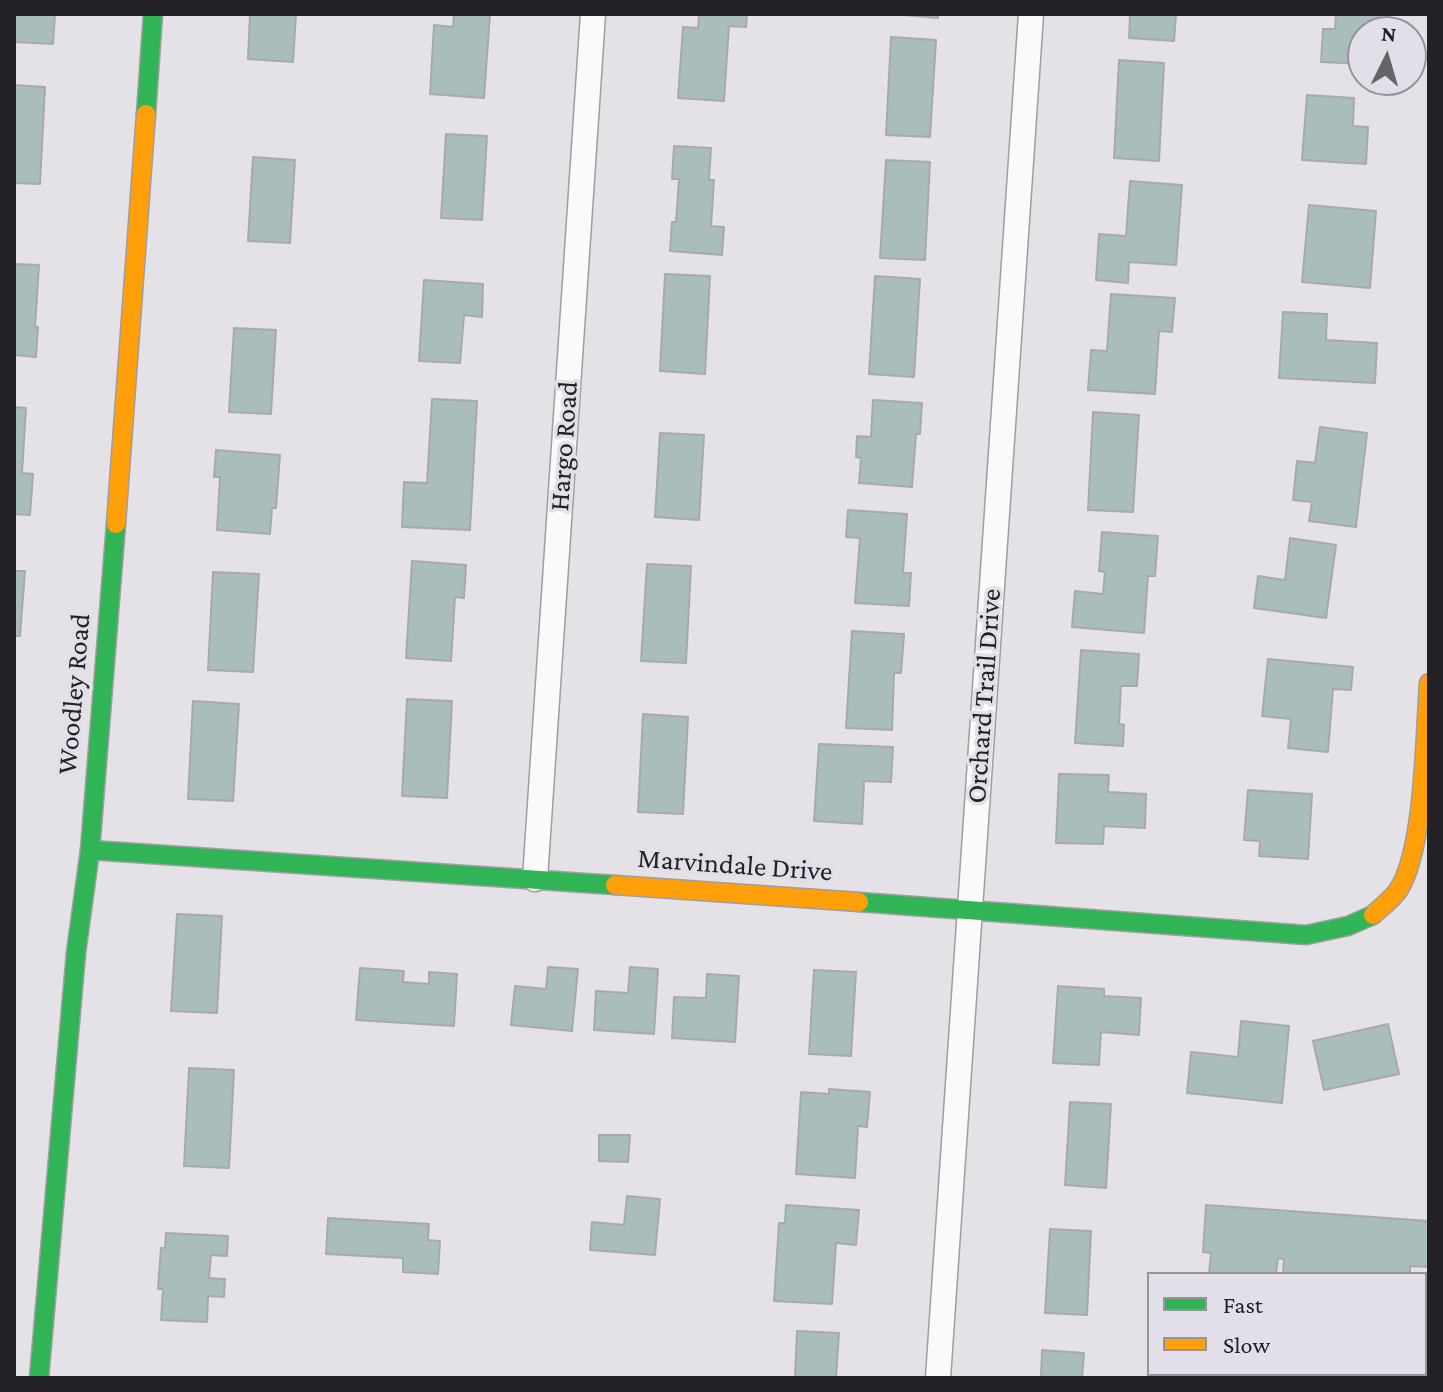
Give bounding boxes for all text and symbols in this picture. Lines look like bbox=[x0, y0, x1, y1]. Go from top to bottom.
north arrow bbox=[1347, 16, 1427, 96]
text: N bbox=[1380, 20, 1398, 47]
street label: Hargo Road bbox=[543, 380, 585, 512]
street label: Orchard Trail Drive bbox=[960, 587, 1008, 805]
street label: Woodley Road bbox=[50, 612, 98, 776]
street label: Marvindale Drive bbox=[637, 841, 833, 889]
legend bbox=[1147, 1272, 1427, 1376]
text: Fast bbox=[1223, 1291, 1263, 1318]
text: Slow bbox=[1223, 1331, 1270, 1358]

